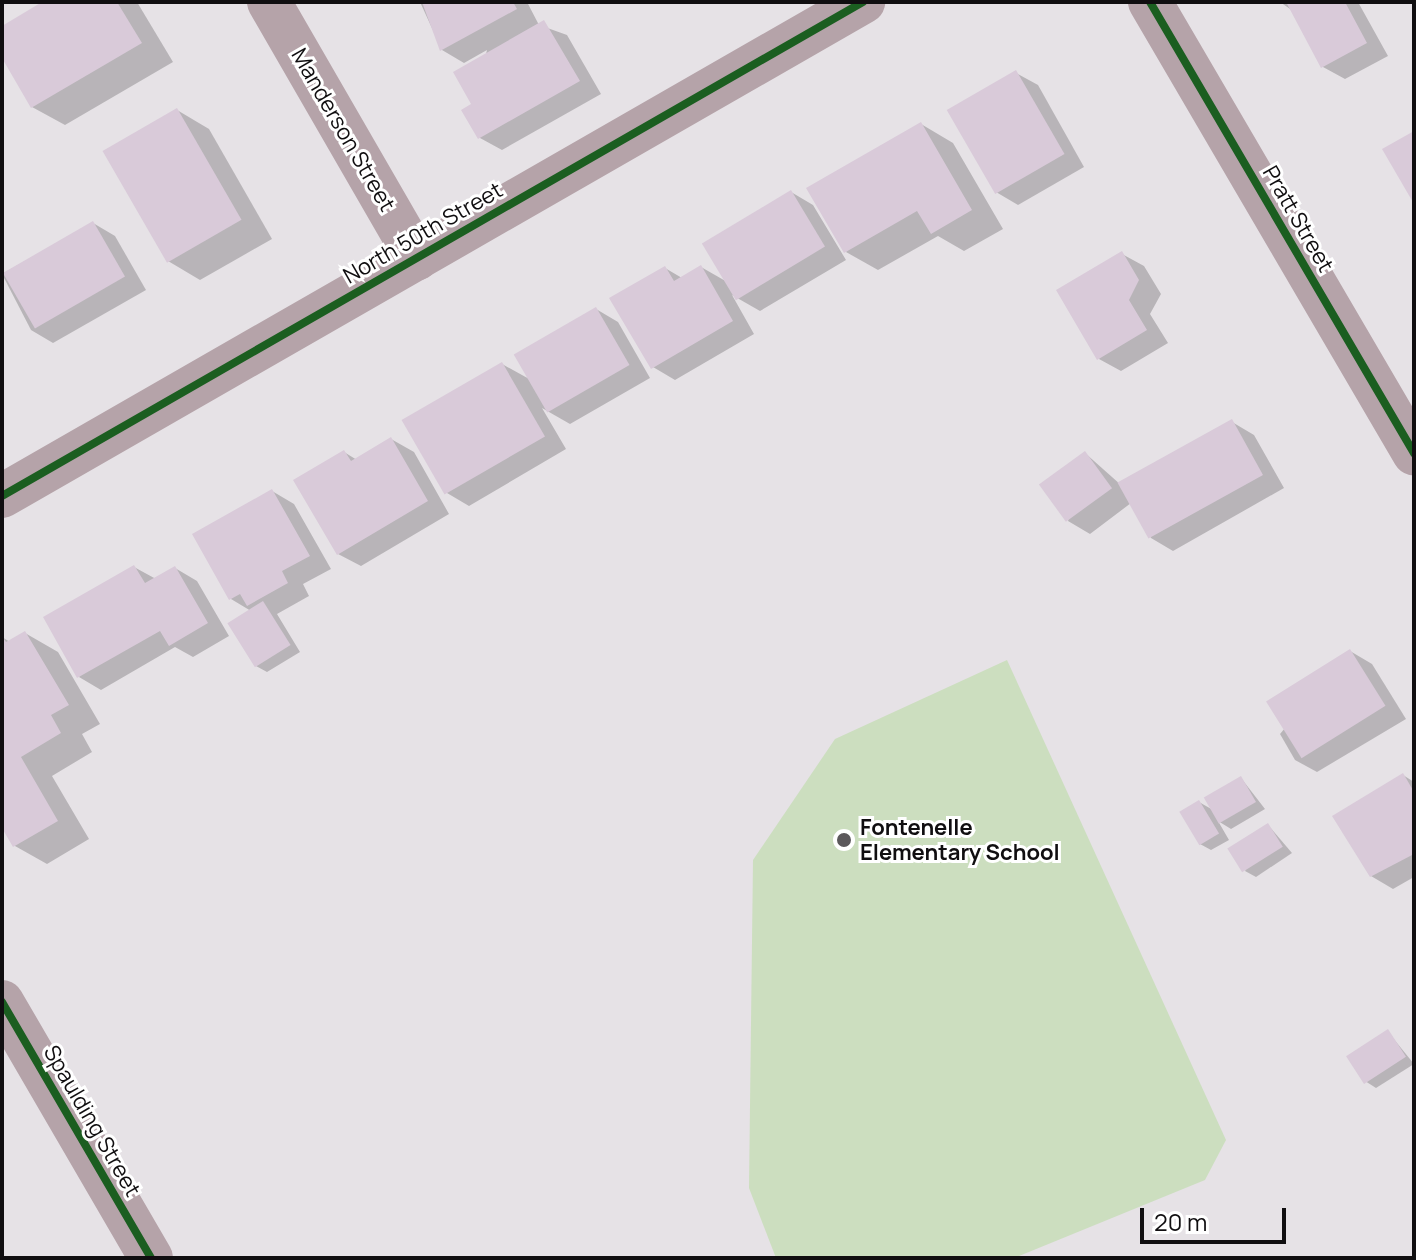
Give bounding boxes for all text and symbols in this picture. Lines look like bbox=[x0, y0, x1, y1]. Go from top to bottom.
street label: Manderson Street bbox=[286, 44, 400, 216]
street label: Pratt Street bbox=[1257, 161, 1339, 277]
street label: North 50th Street bbox=[339, 177, 507, 289]
place label: Fontenelle Elementary School bbox=[860, 814, 1060, 866]
marker: Fontenelle Elementary School bbox=[835, 831, 853, 849]
street label: Spaulding Street bbox=[38, 1041, 146, 1201]
scale bar bbox=[1144, 1192, 1290, 1242]
text: 20 m bbox=[1154, 1205, 1207, 1238]

